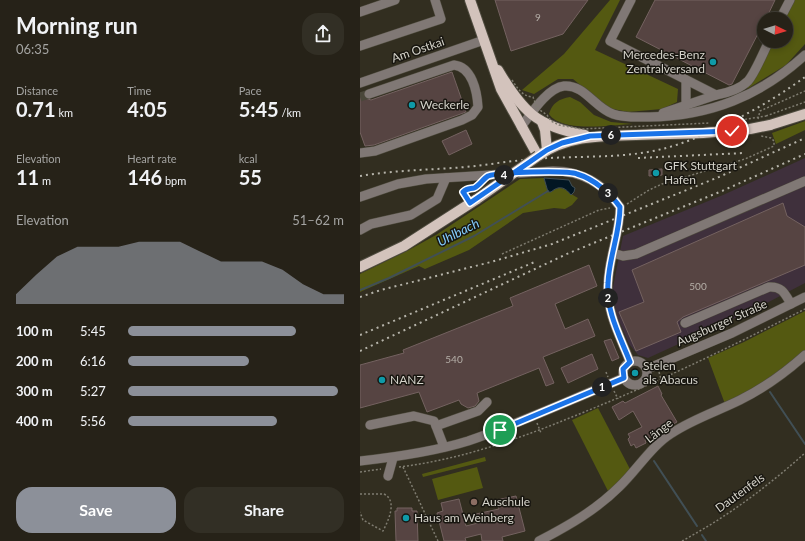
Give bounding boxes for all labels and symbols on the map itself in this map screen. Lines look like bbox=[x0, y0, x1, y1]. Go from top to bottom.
house number: 9 bbox=[535, 11, 541, 23]
north arrow bbox=[757, 12, 793, 48]
street label: Am Ostkai bbox=[389, 33, 446, 66]
place label: Mercedes-Benz Zentralversand bbox=[623, 47, 706, 76]
marker: Mercedes-Benz Zentralversand bbox=[708, 57, 718, 67]
place label: Weckerle bbox=[420, 97, 469, 112]
marker: Weckerle bbox=[407, 100, 417, 110]
pin bbox=[715, 114, 749, 148]
pin: 6 bbox=[601, 125, 621, 145]
place label: GFK Stuttgart Hafen bbox=[664, 158, 738, 187]
pin: 4 bbox=[494, 165, 514, 185]
marker: GFK Stuttgart Hafen bbox=[651, 168, 661, 178]
pin: 3 bbox=[598, 183, 618, 203]
water label: Uhlbach bbox=[434, 215, 482, 249]
house number: 500 bbox=[689, 280, 707, 292]
pin: 2 bbox=[598, 288, 618, 308]
street label: Augsburger Straße bbox=[674, 296, 769, 349]
house number: 540 bbox=[445, 353, 463, 365]
place label: Stelen als Abacus bbox=[643, 358, 698, 387]
marker: Stelen als Abacus bbox=[630, 368, 640, 378]
place label: NANZ bbox=[390, 372, 424, 387]
marker: NANZ bbox=[377, 375, 387, 385]
pin: 1 bbox=[592, 377, 612, 397]
pin bbox=[483, 413, 517, 447]
street label: Länge bbox=[642, 415, 676, 446]
street label: Dautenfels bbox=[712, 470, 767, 515]
place label: Auschule bbox=[482, 494, 530, 509]
marker: Auschule bbox=[469, 497, 479, 507]
place label: Haus am Weinberg bbox=[414, 510, 514, 525]
marker: Haus am Weinberg bbox=[401, 513, 411, 523]

